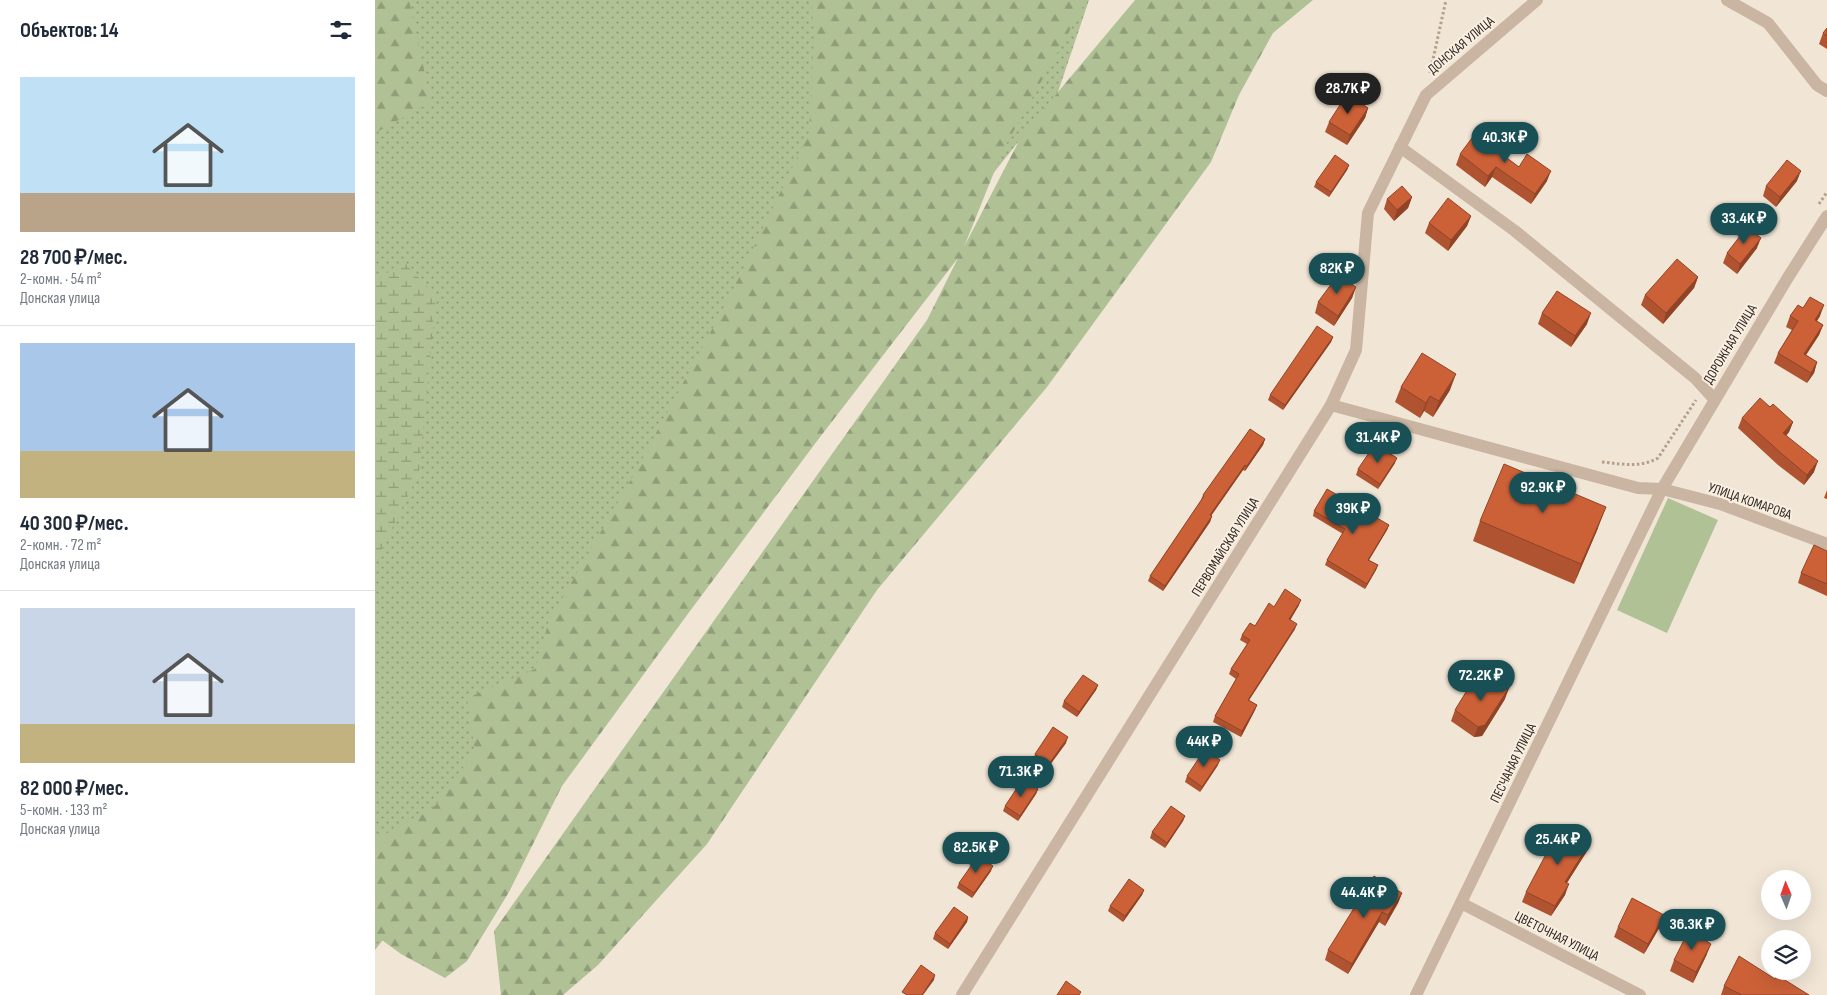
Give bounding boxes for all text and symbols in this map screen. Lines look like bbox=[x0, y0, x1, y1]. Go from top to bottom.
street label: ДОНСКАЯ УЛИЦА bbox=[1424, 12, 1498, 78]
icon: filters bbox=[327, 16, 355, 44]
text: Объектов: 14 bbox=[20, 18, 119, 43]
pin: 28.7K ₽ bbox=[1302, 72, 1394, 115]
text: 28.7K ₽ bbox=[1326, 79, 1370, 98]
icon: home bbox=[143, 110, 233, 200]
pin: 40.3K ₽ bbox=[1459, 121, 1551, 164]
text: 40.3K ₽ bbox=[1482, 128, 1528, 147]
pin: 33.4K ₽ bbox=[1698, 202, 1790, 245]
text: 33.4K ₽ bbox=[1721, 209, 1767, 228]
text: 28 700 ₽/мес. bbox=[20, 245, 128, 270]
pin: 82K ₽ bbox=[1302, 252, 1372, 295]
text: 82K ₽ bbox=[1320, 259, 1354, 278]
text: 2-комн. · 54 m² bbox=[20, 270, 102, 289]
text: Донская улица bbox=[20, 289, 100, 308]
street label: ДОРОЖНАЯ УЛИЦА bbox=[1700, 300, 1761, 387]
icon: home bbox=[143, 375, 233, 465]
pin: 31.4K ₽ bbox=[1332, 422, 1424, 464]
text: 31.4K ₽ bbox=[1356, 428, 1400, 447]
pin: 92.9K ₽ bbox=[1497, 472, 1589, 514]
text: 92.9K ₽ bbox=[1520, 478, 1566, 497]
street label: УЛИЦА КОМАРОВА bbox=[1706, 479, 1795, 524]
pin: 39K ₽ bbox=[1318, 492, 1388, 535]
street label: ПЕРВОМАЙСКАЯ УЛИЦА bbox=[1188, 493, 1263, 600]
text: 39K ₽ bbox=[1336, 499, 1370, 518]
text: 40 300 ₽/мес. bbox=[20, 511, 129, 536]
text: 2-комн. · 72 m² bbox=[20, 536, 102, 555]
text: Донская улица bbox=[20, 555, 100, 574]
icon: home bbox=[143, 640, 233, 730]
pin: 72.2K ₽ bbox=[1435, 660, 1527, 702]
text: 72.2K ₽ bbox=[1459, 666, 1503, 685]
street label: ПЕСЧАНАЯ УЛИЦА bbox=[1486, 719, 1540, 806]
pin: 44K ₽ bbox=[1169, 726, 1239, 768]
text: 44K ₽ bbox=[1187, 732, 1221, 751]
pin: 71.3K ₽ bbox=[975, 756, 1067, 798]
text: 71.3K ₽ bbox=[999, 762, 1043, 781]
text: 82 000 ₽/мес. bbox=[20, 776, 129, 801]
text: 5-комн. · 133 m² bbox=[20, 801, 107, 820]
text: Донская улица bbox=[20, 820, 100, 839]
pin: 25.4K ₽ bbox=[1512, 824, 1604, 866]
text: 25.4K ₽ bbox=[1536, 830, 1580, 849]
pin: 82.5K ₽ bbox=[930, 832, 1022, 874]
text: 82.5K ₽ bbox=[953, 838, 999, 857]
north arrow bbox=[1761, 870, 1811, 920]
map controls bbox=[1761, 870, 1811, 980]
pin: 44.4K ₽ bbox=[1318, 876, 1410, 919]
text: 44.4K ₽ bbox=[1341, 883, 1387, 902]
street label: ЦВЕТОЧНАЯ УЛИЦА bbox=[1512, 907, 1603, 965]
pin: 36.3K ₽ bbox=[1646, 908, 1738, 951]
text: 36.3K ₽ bbox=[1670, 915, 1714, 934]
button: layers bbox=[1761, 930, 1811, 980]

